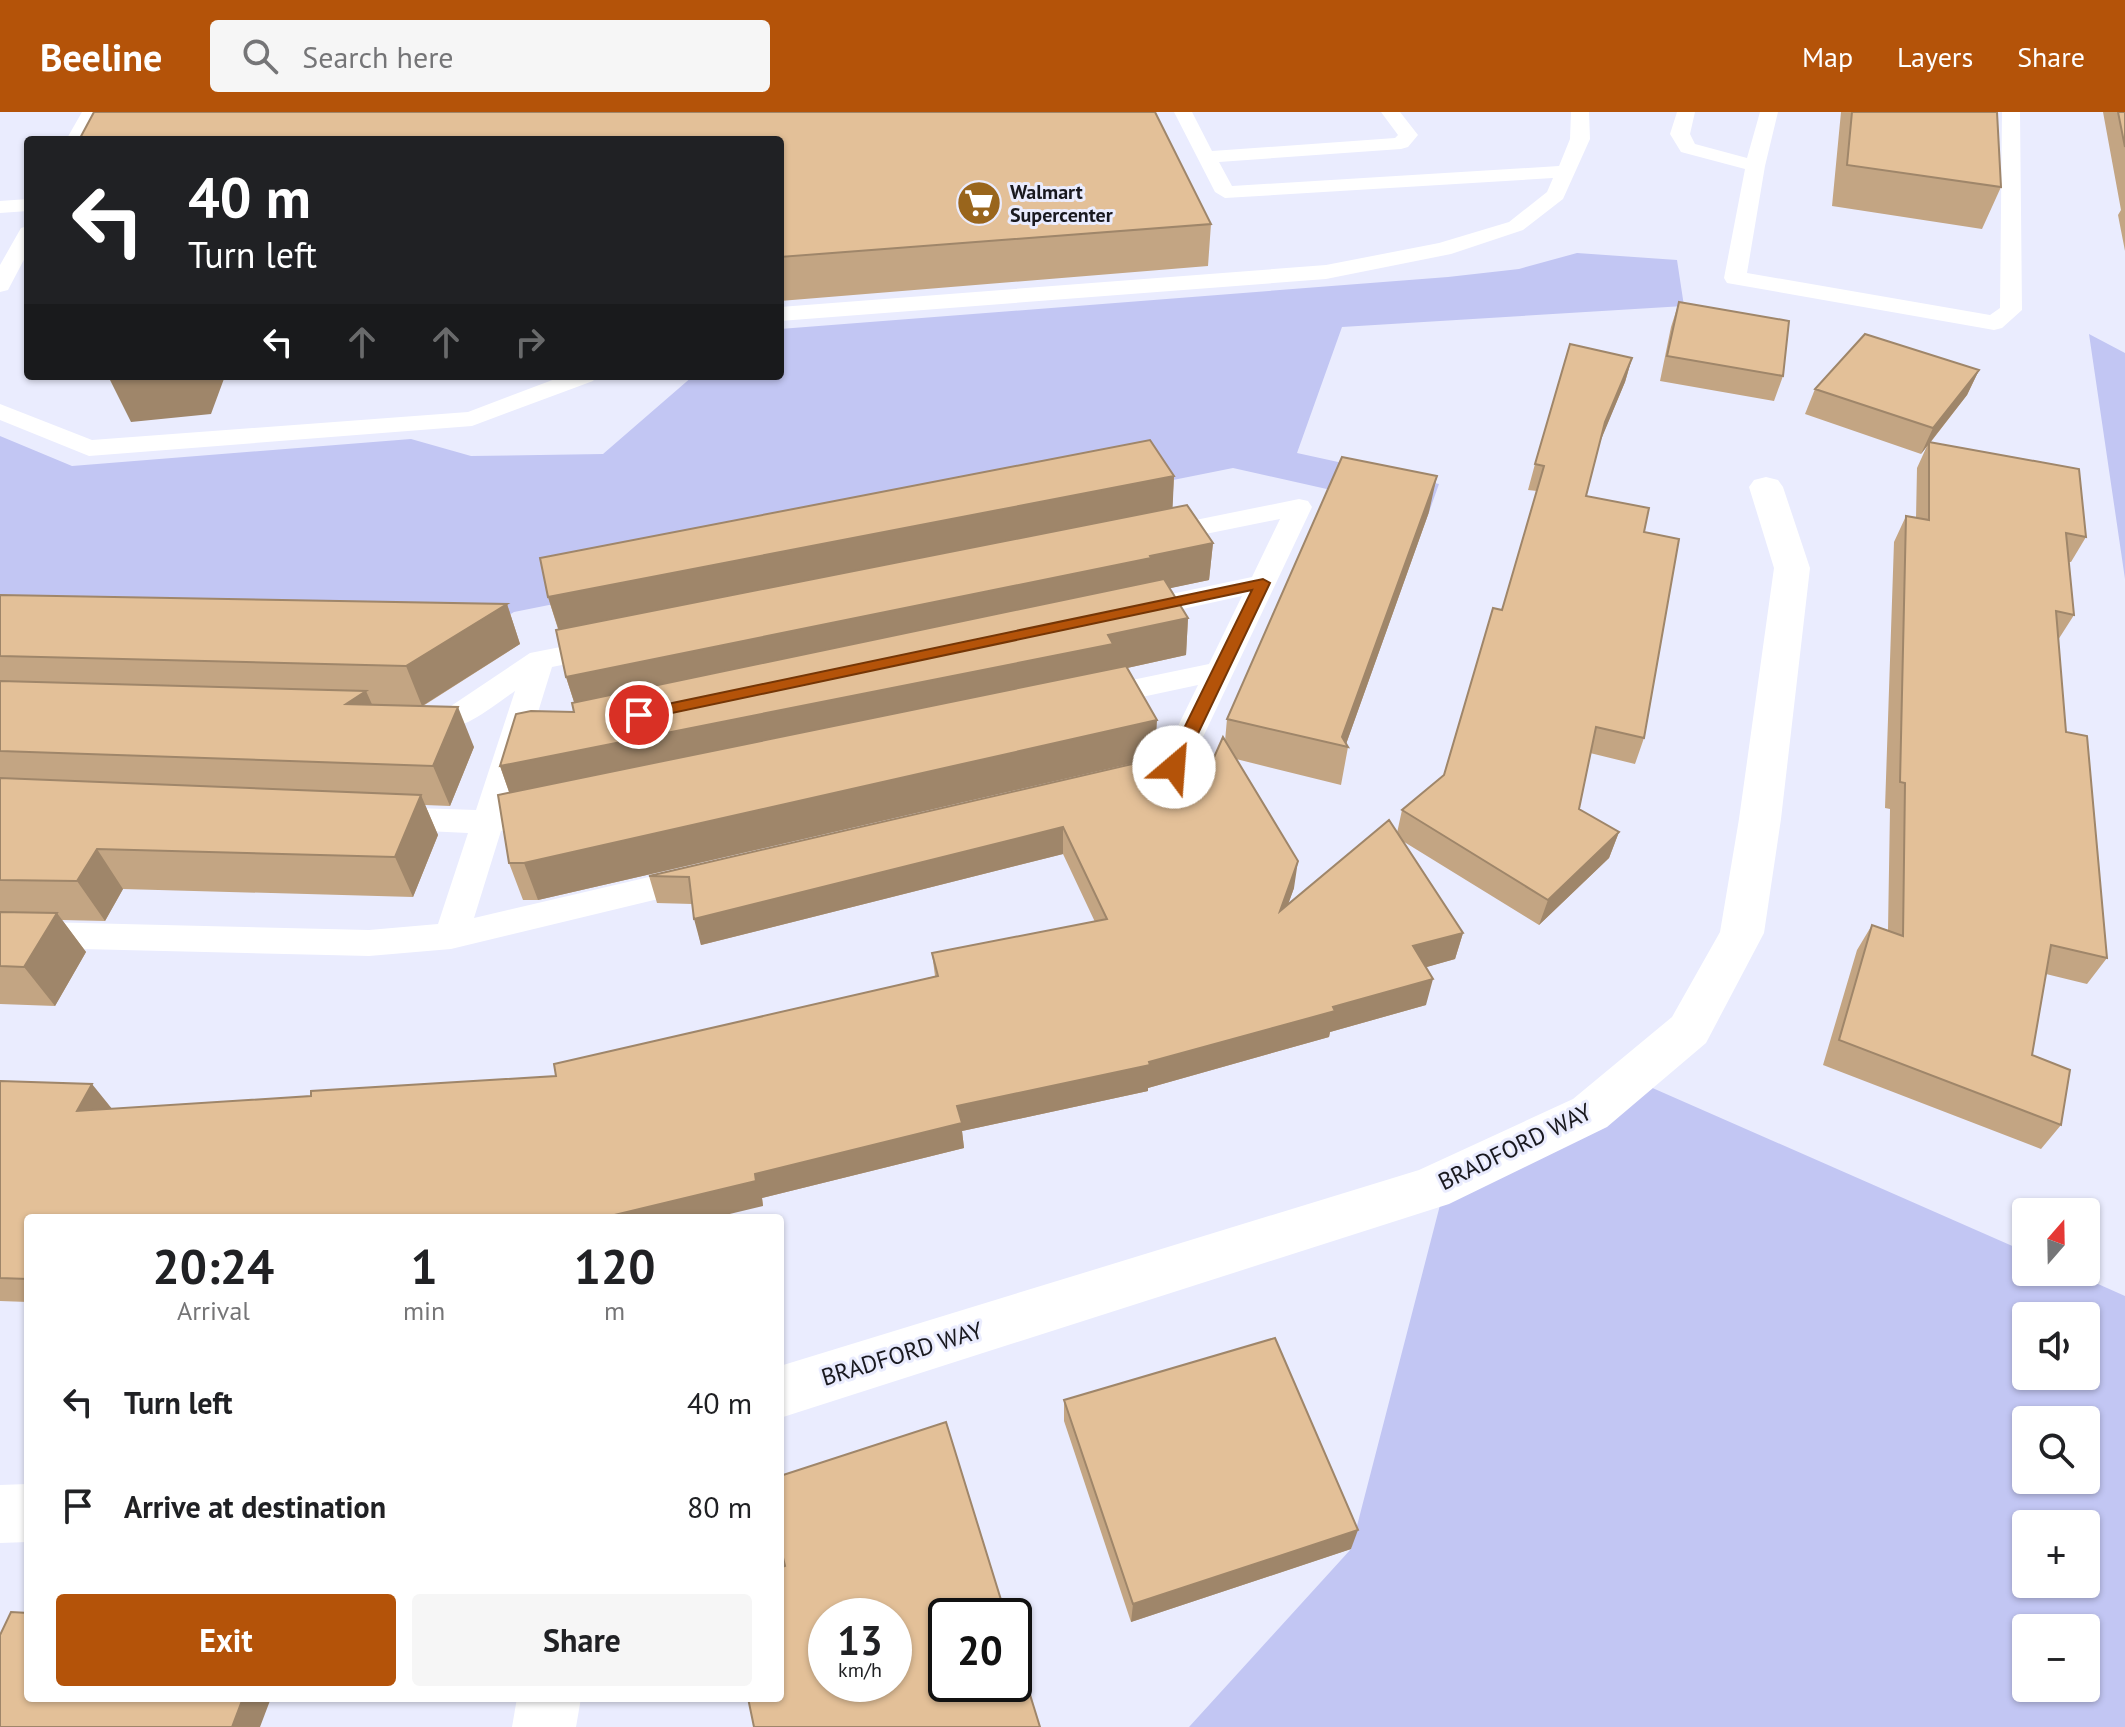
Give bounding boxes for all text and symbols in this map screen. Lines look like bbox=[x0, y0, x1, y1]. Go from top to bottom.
search box bbox=[210, 20, 770, 92]
text: Beeline bbox=[40, 32, 162, 81]
icon: search bbox=[238, 34, 282, 78]
text: Search here bbox=[302, 37, 454, 76]
text: Map bbox=[1802, 38, 1853, 75]
text: Layers bbox=[1897, 38, 1973, 75]
text: Share bbox=[2017, 38, 2085, 75]
text: 40 m bbox=[188, 161, 311, 233]
icon: left bbox=[56, 168, 160, 272]
supermarket icon: Walmart Supercenter bbox=[955, 179, 1003, 227]
place label: Walmart Supercenter bbox=[1010, 179, 1113, 228]
text: Turn left bbox=[188, 231, 317, 278]
icon: left bbox=[256, 320, 300, 364]
icon: ahead bbox=[340, 320, 384, 364]
icon: ahead bbox=[424, 320, 468, 364]
icon: right bbox=[508, 320, 552, 364]
pin bbox=[605, 681, 673, 749]
icon: arrive bbox=[617, 693, 661, 737]
position arrow bbox=[1132, 725, 1216, 809]
street label: BRADFORD WAY bbox=[1433, 1096, 1597, 1197]
north arrow bbox=[2012, 1198, 2100, 1286]
map controls bbox=[2012, 1198, 2100, 1702]
text: 20:24 bbox=[153, 1235, 274, 1297]
text: 1 bbox=[410, 1235, 438, 1297]
text: 120 bbox=[574, 1235, 655, 1297]
text: Arrival bbox=[177, 1294, 250, 1327]
text: min bbox=[403, 1294, 445, 1327]
text: m bbox=[604, 1294, 625, 1327]
button: sound bbox=[2012, 1302, 2100, 1390]
street label: BRADFORD WAY bbox=[817, 1314, 987, 1393]
icon: left bbox=[56, 1380, 100, 1424]
text: Turn left bbox=[124, 1383, 232, 1422]
text: 40 m bbox=[687, 1383, 752, 1422]
button: search bbox=[2012, 1406, 2100, 1494]
icon: arrive bbox=[56, 1484, 100, 1528]
text: Arrive at destination bbox=[124, 1487, 386, 1526]
text: 80 m bbox=[687, 1487, 752, 1526]
button: + bbox=[2012, 1510, 2100, 1598]
button: Exit bbox=[56, 1594, 396, 1686]
button: Share bbox=[412, 1594, 752, 1686]
speed limit sign: 20 bbox=[928, 1598, 1032, 1702]
text: 13 bbox=[837, 1614, 883, 1666]
button: − bbox=[2012, 1614, 2100, 1702]
text: km/h bbox=[838, 1657, 882, 1683]

